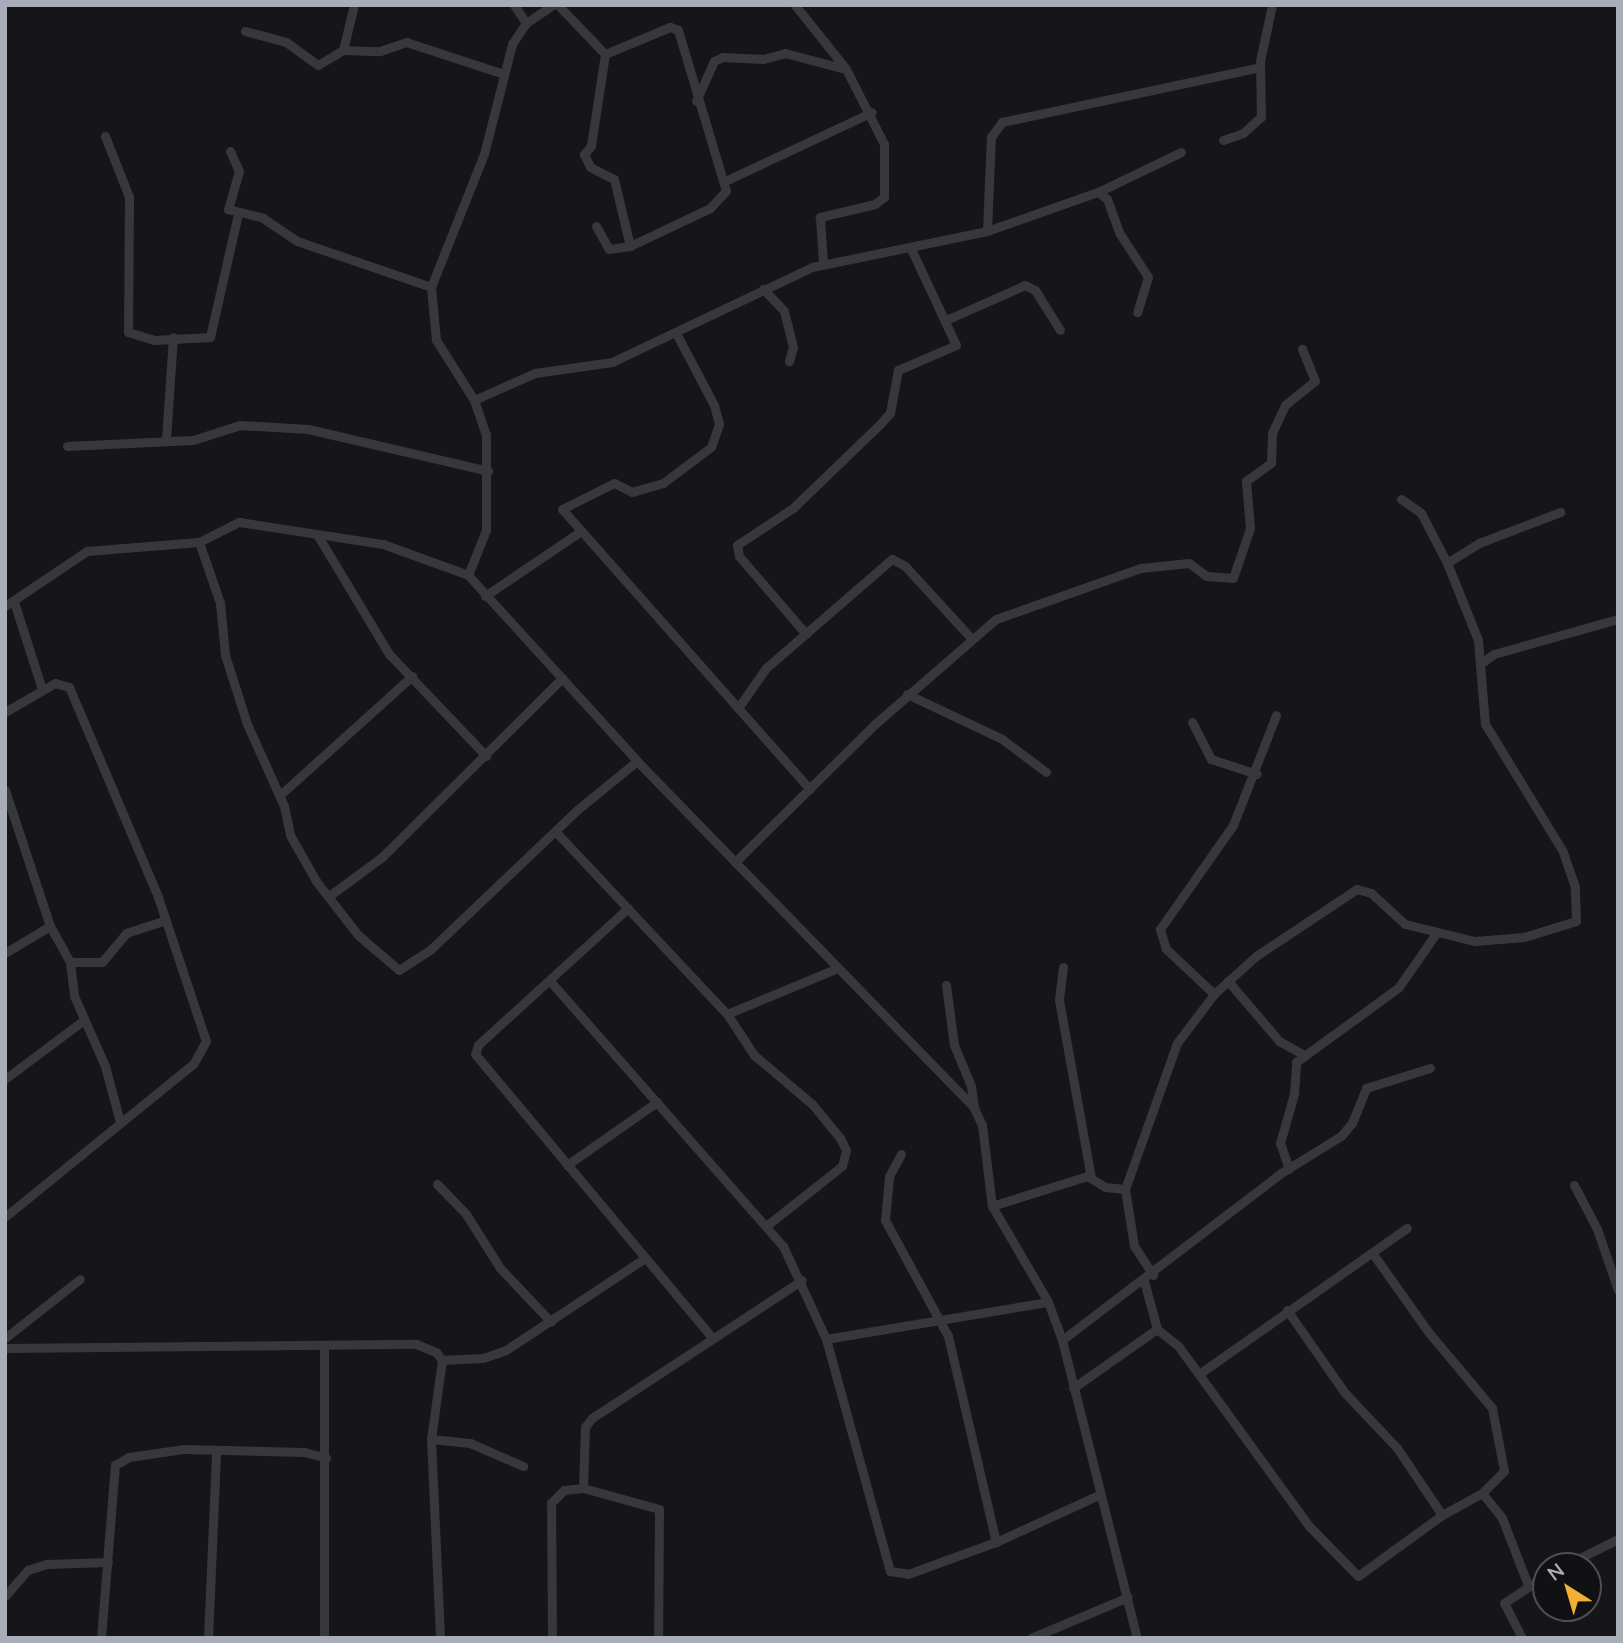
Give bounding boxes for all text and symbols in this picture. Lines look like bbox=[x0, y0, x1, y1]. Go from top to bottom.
north arrow bbox=[1532, 1552, 1602, 1622]
text: N bbox=[1542, 1558, 1568, 1585]

